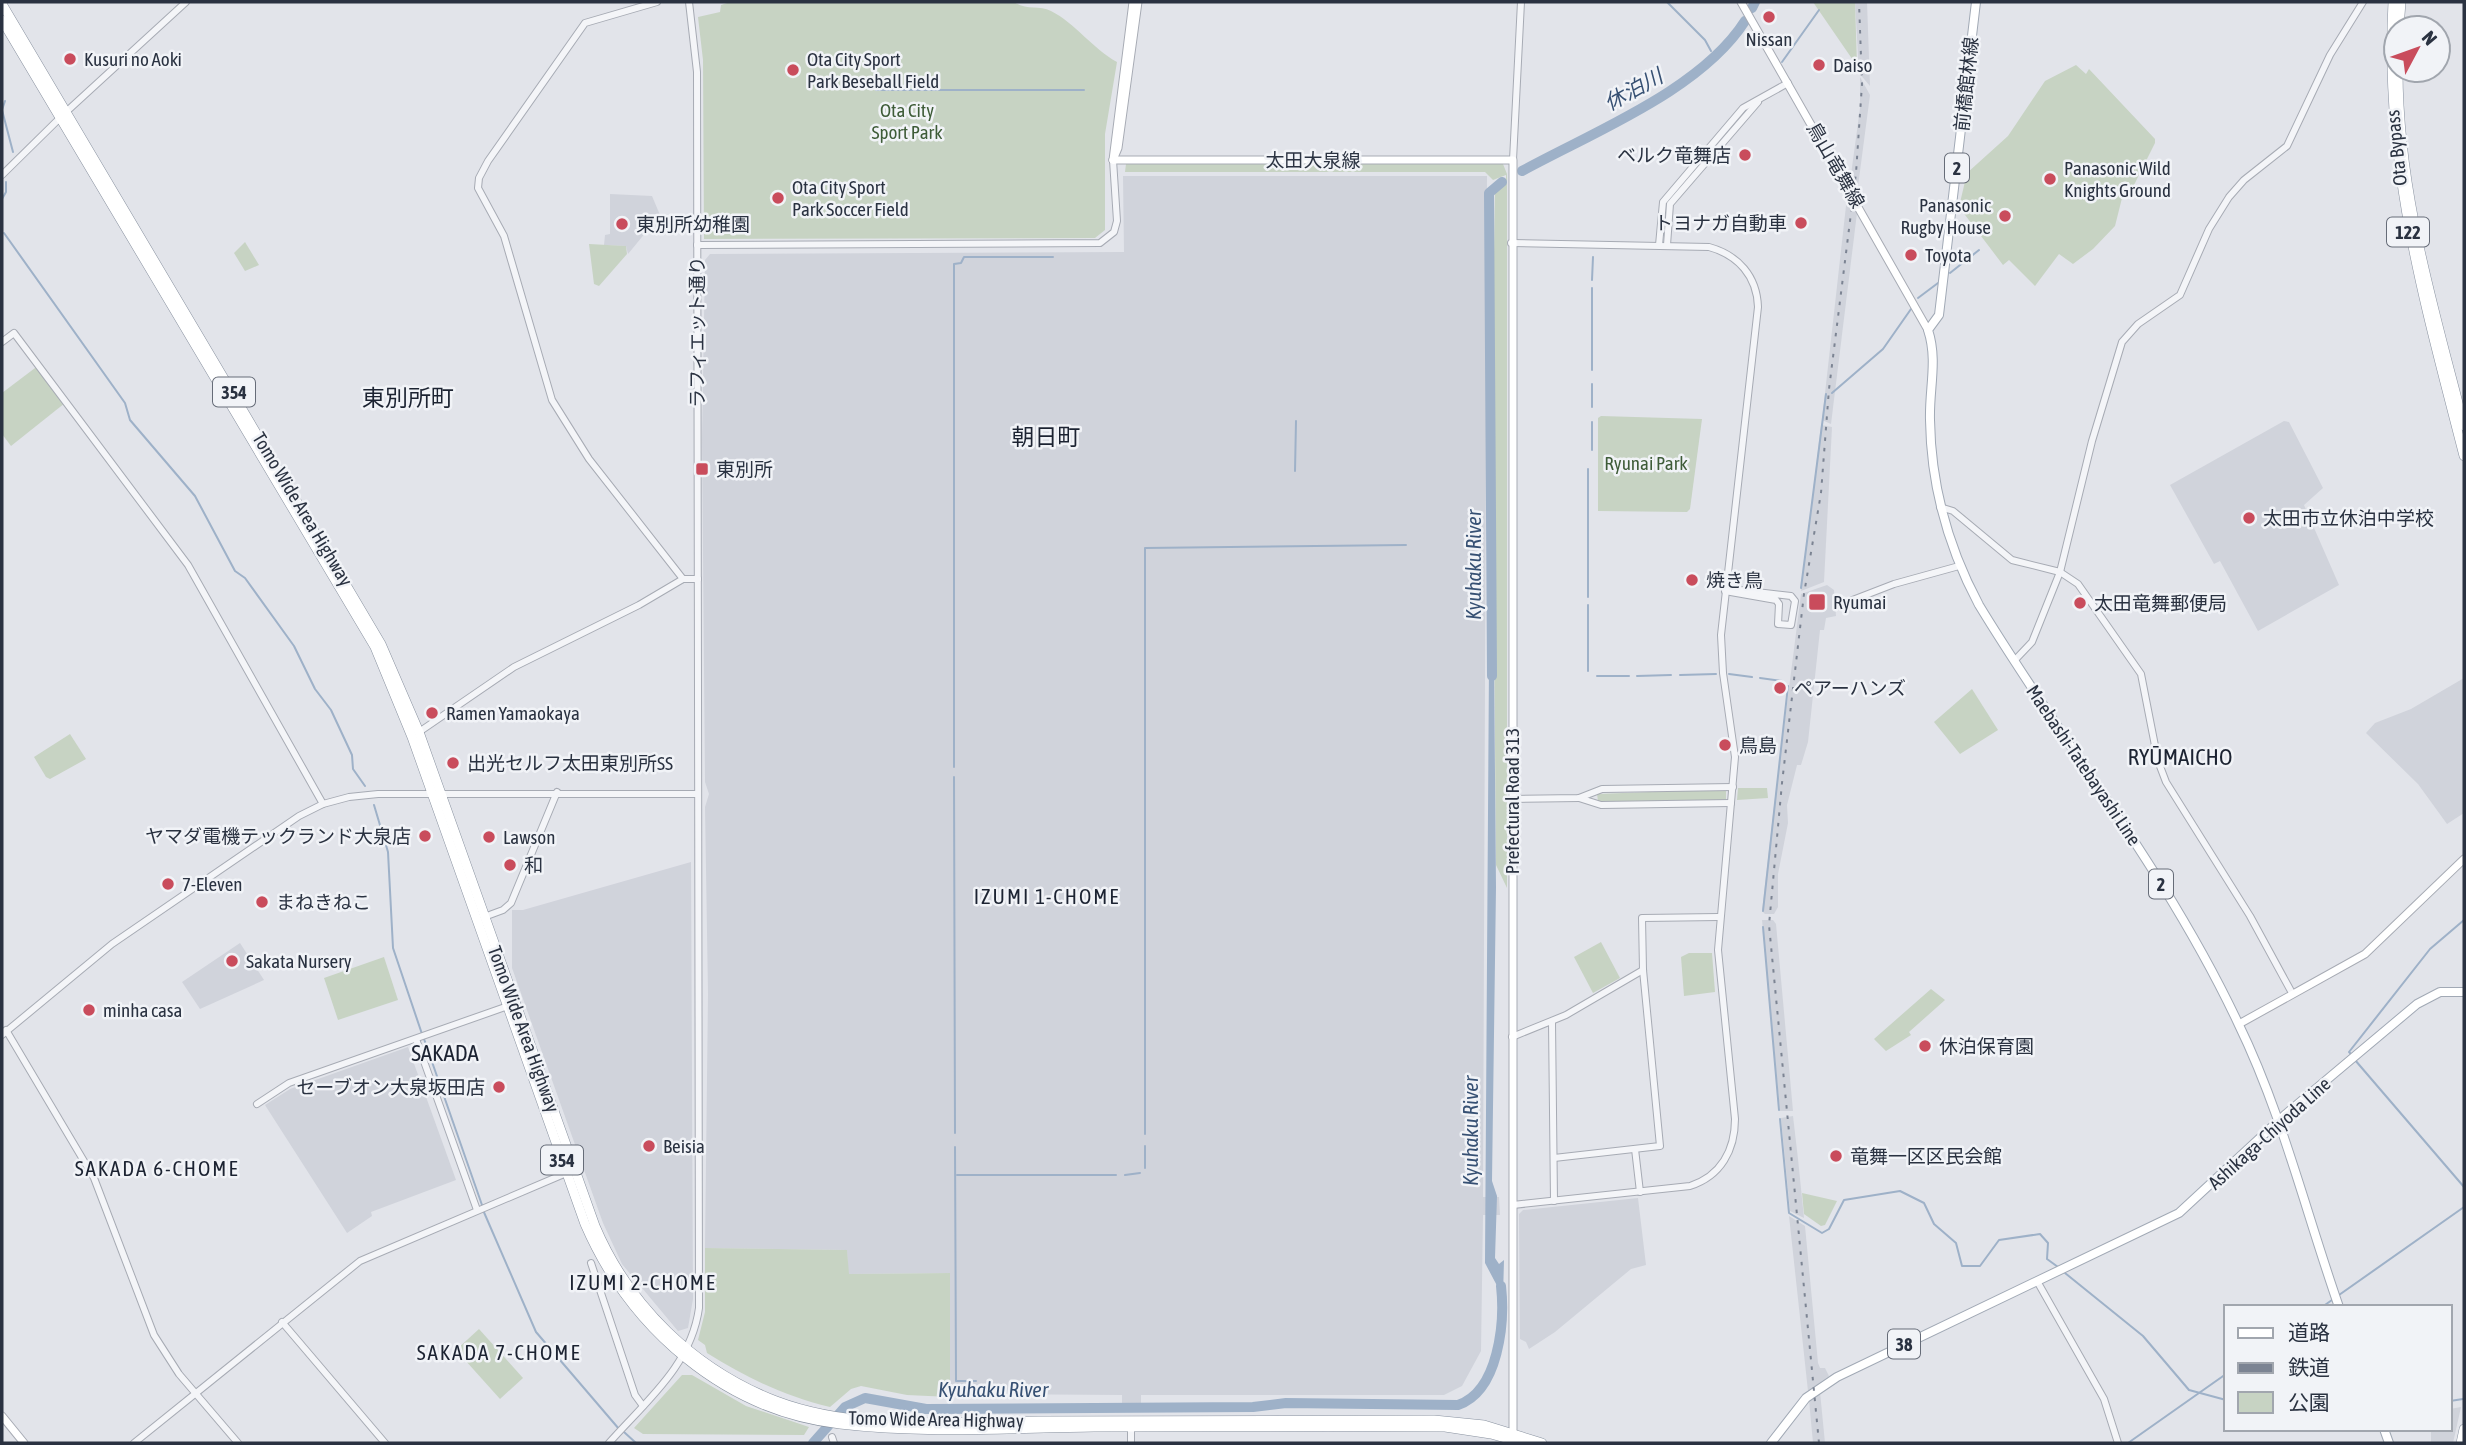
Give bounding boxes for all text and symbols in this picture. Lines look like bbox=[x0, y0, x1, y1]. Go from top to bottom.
marker: Nissan bbox=[1761, 9, 1777, 25]
north arrow bbox=[2382, 14, 2452, 84]
text: N bbox=[2418, 26, 2442, 49]
place label: Nissan bbox=[1745, 28, 1793, 50]
street label: 前橋館林線 bbox=[1950, 36, 1982, 132]
place label: Kusuri no Aoki bbox=[84, 48, 182, 70]
place label: Ota City Sport Park Beseball Field bbox=[807, 48, 939, 92]
marker: Kusuri no Aoki bbox=[62, 51, 78, 67]
place label: Daiso bbox=[1833, 54, 1873, 76]
marker: Daiso bbox=[1811, 57, 1827, 73]
marker: Ota City Sport Park Beseball Field bbox=[785, 62, 801, 78]
water label: 休泊川 bbox=[1600, 62, 1668, 115]
park label: Ota City Sport Park bbox=[871, 99, 943, 143]
street label: Ota Bypass bbox=[2381, 109, 2411, 187]
street label: 鳥山竜舞線 bbox=[1803, 118, 1869, 212]
place label: ベルク竜舞店 bbox=[1617, 144, 1731, 166]
marker: ベルク竜舞店 bbox=[1737, 147, 1753, 163]
street label: 太田大泉線 bbox=[1265, 149, 1361, 171]
road number: 2 bbox=[1945, 154, 1969, 182]
place label: Panasonic Wild Knights Ground bbox=[2064, 157, 2171, 201]
marker: Panasonic Wild Knights Ground bbox=[2042, 171, 2058, 187]
place label: Ota City Sport Park Soccer Field bbox=[792, 176, 909, 220]
marker: Ota City Sport Park Soccer Field bbox=[770, 190, 786, 206]
place label: Panasonic Rugby House bbox=[1900, 194, 1992, 238]
marker: Panasonic Rugby House bbox=[1997, 208, 2013, 224]
place label: トヨナガ自動車 bbox=[1654, 212, 1787, 234]
place label: 東別所幼稚園 bbox=[636, 213, 750, 235]
marker: トヨナガ自動車 bbox=[1793, 215, 1809, 231]
marker: 東別所幼稚園 bbox=[614, 216, 630, 232]
road number: 122 bbox=[2387, 218, 2429, 246]
place label: Toyota bbox=[1925, 244, 1972, 266]
marker: Toyota bbox=[1903, 247, 1919, 263]
street label: ラフィエット通り bbox=[686, 256, 708, 408]
road number: 354 bbox=[213, 378, 255, 406]
district label: 東別所町 bbox=[362, 385, 454, 411]
district label: 朝日町 bbox=[1012, 424, 1081, 450]
street label: Tomo Wide Area Highway bbox=[248, 428, 358, 590]
park label: Ryunai Park bbox=[1604, 452, 1688, 474]
place label: 東別所 bbox=[716, 458, 773, 480]
marker: 東別所 bbox=[694, 461, 710, 477]
place label: 太田市立休泊中学校 bbox=[2263, 507, 2434, 529]
water label: Kyuhaku River bbox=[1461, 509, 1485, 620]
marker: 太田市立休泊中学校 bbox=[2241, 510, 2257, 526]
place label: 焼き鳥 bbox=[1706, 569, 1763, 591]
marker: 焼き鳥 bbox=[1684, 572, 1700, 588]
place label: Ryumai bbox=[1833, 591, 1886, 613]
marker: Ryumai bbox=[1807, 592, 1827, 612]
place label: 太田竜舞郵便局 bbox=[2094, 592, 2227, 614]
marker: 太田竜舞郵便局 bbox=[2072, 595, 2088, 611]
place label: ペアーハンズ bbox=[1794, 677, 1906, 699]
marker: ペアーハンズ bbox=[1772, 680, 1788, 696]
street label: Maebashi-Tatebayashi Line bbox=[2022, 681, 2146, 849]
place label: Ramen Yamaokaya bbox=[446, 702, 580, 724]
marker: Ramen Yamaokaya bbox=[424, 705, 440, 721]
street label: Prefectural Road 313 bbox=[1501, 728, 1523, 874]
place label: 鳥島 bbox=[1739, 734, 1777, 756]
marker: 鳥島 bbox=[1717, 737, 1733, 753]
district label: RYŪMAICHO bbox=[2128, 744, 2232, 770]
place label: 出光セルフ太田東別所SS bbox=[467, 752, 673, 774]
marker: 出光セルフ太田東別所SS bbox=[445, 755, 461, 771]
place label: ヤマダ電機テックランド大泉店 bbox=[145, 825, 411, 847]
place label: Lawson bbox=[503, 826, 555, 848]
marker: ヤマダ電機テックランド大泉店 bbox=[417, 828, 433, 844]
marker: Lawson bbox=[481, 829, 497, 845]
place label: 和 bbox=[524, 854, 543, 876]
marker: 和 bbox=[502, 857, 518, 873]
road number: 2 bbox=[2149, 870, 2173, 898]
place label: 7-Eleven bbox=[182, 873, 243, 895]
marker: 7-Eleven bbox=[160, 876, 176, 892]
district label: IZUMI 1-CHOME bbox=[974, 884, 1120, 908]
place label: まねきねこ bbox=[276, 891, 371, 913]
marker: まねきねこ bbox=[254, 894, 270, 910]
street label: Tomo Wide Area Highway bbox=[484, 943, 564, 1115]
place label: Sakata Nursery bbox=[246, 950, 352, 972]
marker: Sakata Nursery bbox=[224, 953, 240, 969]
place label: minha casa bbox=[103, 999, 182, 1021]
marker: minha casa bbox=[81, 1002, 97, 1018]
place label: 休泊保育園 bbox=[1939, 1035, 2034, 1057]
marker: 休泊保育園 bbox=[1917, 1038, 1933, 1054]
district label: SAKADA bbox=[411, 1040, 480, 1066]
street label: Ashikaga-Chiyoda Line bbox=[2203, 1072, 2335, 1194]
water label: Kyuhaku River bbox=[1458, 1075, 1482, 1186]
place label: セーブオン大泉坂田店 bbox=[296, 1076, 485, 1098]
marker: セーブオン大泉坂田店 bbox=[491, 1079, 507, 1095]
place label: Beisia bbox=[663, 1135, 705, 1157]
marker: Beisia bbox=[641, 1138, 657, 1154]
place label: 竜舞一区区民会館 bbox=[1850, 1145, 2002, 1167]
road number: 354 bbox=[541, 1146, 583, 1175]
marker: 竜舞一区区民会館 bbox=[1828, 1148, 1844, 1164]
district label: SAKADA 6-CHOME bbox=[75, 1156, 239, 1180]
district label: IZUMI 2-CHOME bbox=[569, 1270, 717, 1294]
legend bbox=[2224, 1305, 2452, 1431]
text: 道路 bbox=[2288, 1320, 2330, 1344]
road number: 38 bbox=[1888, 1330, 1920, 1358]
district label: SAKADA 7-CHOME bbox=[417, 1340, 581, 1364]
text: 鉄道 bbox=[2288, 1355, 2330, 1379]
water label: Kyuhaku River bbox=[938, 1377, 1049, 1401]
text: 公園 bbox=[2288, 1390, 2330, 1414]
street label: Tomo Wide Area Highway bbox=[848, 1406, 1024, 1432]

